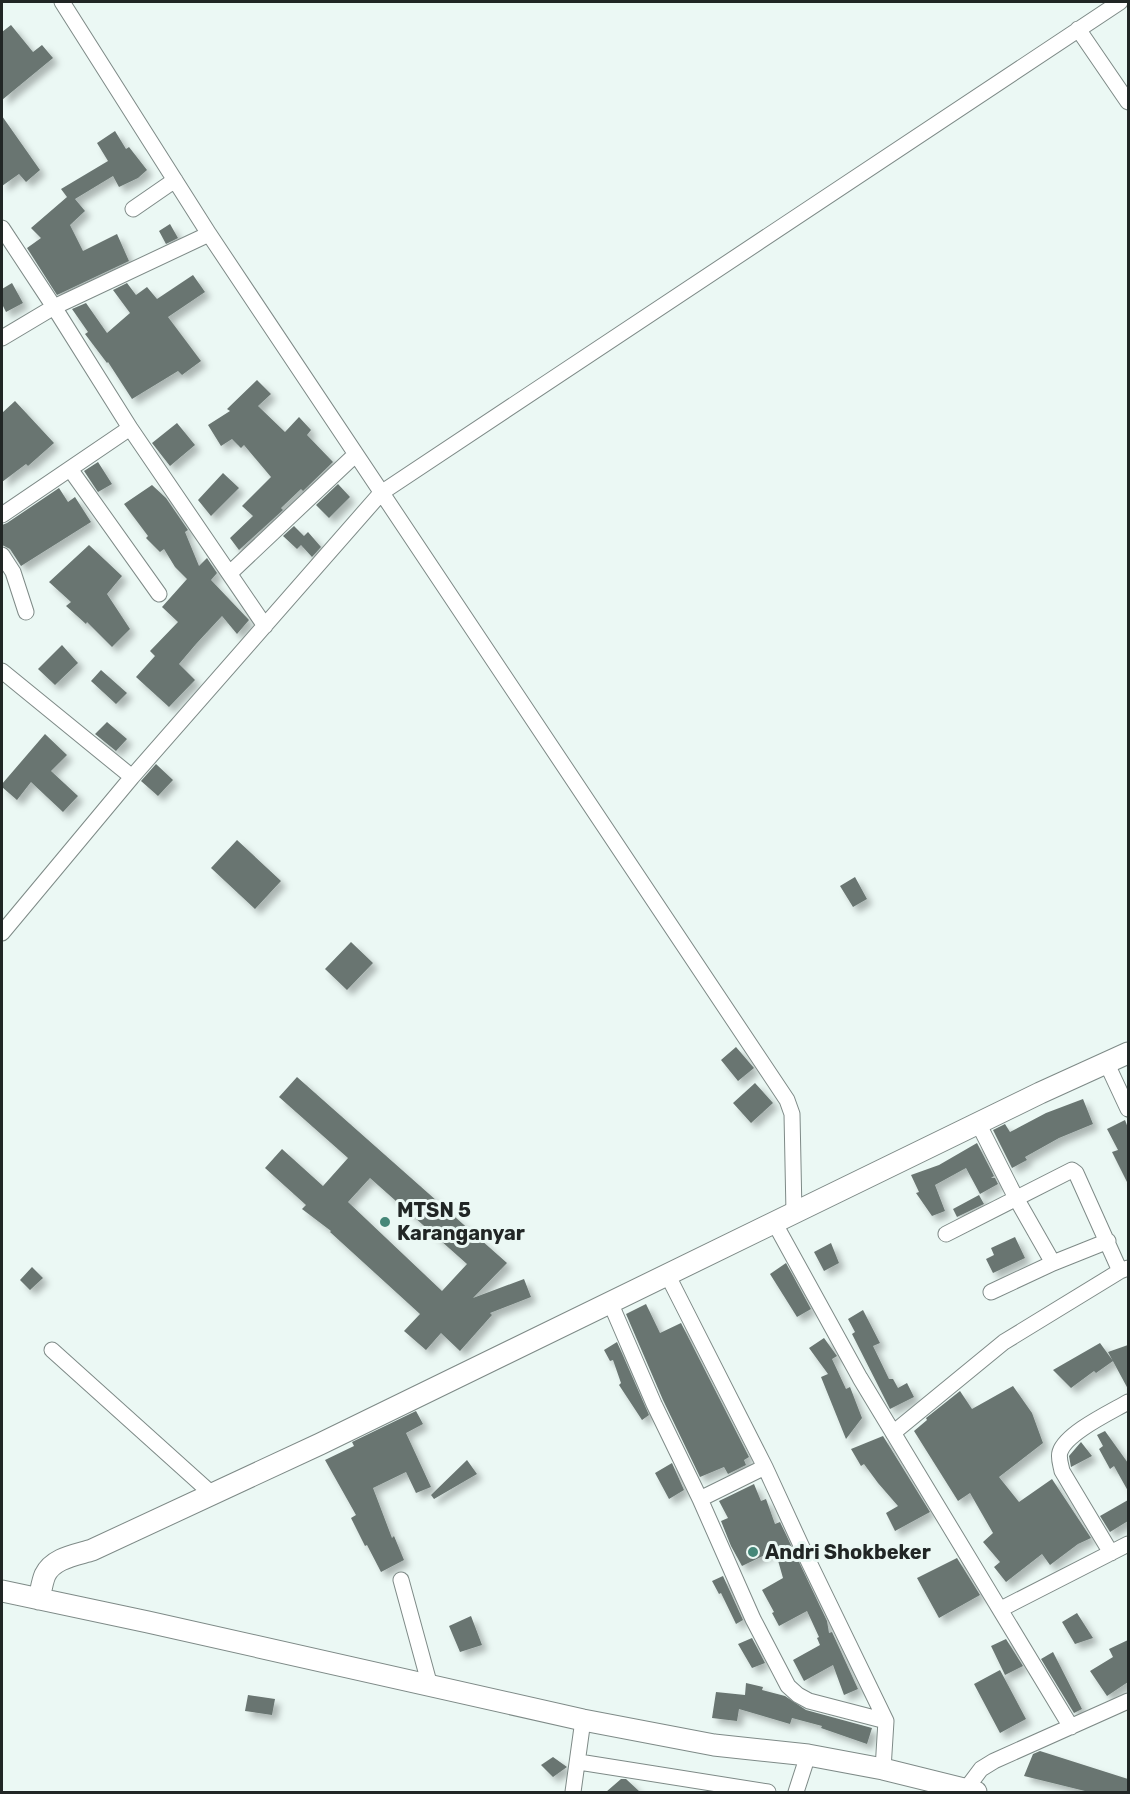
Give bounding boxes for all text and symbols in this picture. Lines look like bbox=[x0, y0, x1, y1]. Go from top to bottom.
place label: MTSN 5 Karanganyar bbox=[397, 1198, 525, 1245]
marker: MTSN 5 Karanganyar bbox=[378, 1215, 392, 1229]
place label: Andri Shokbeker bbox=[765, 1540, 931, 1564]
marker: Andri Shokbeker bbox=[746, 1545, 760, 1559]

